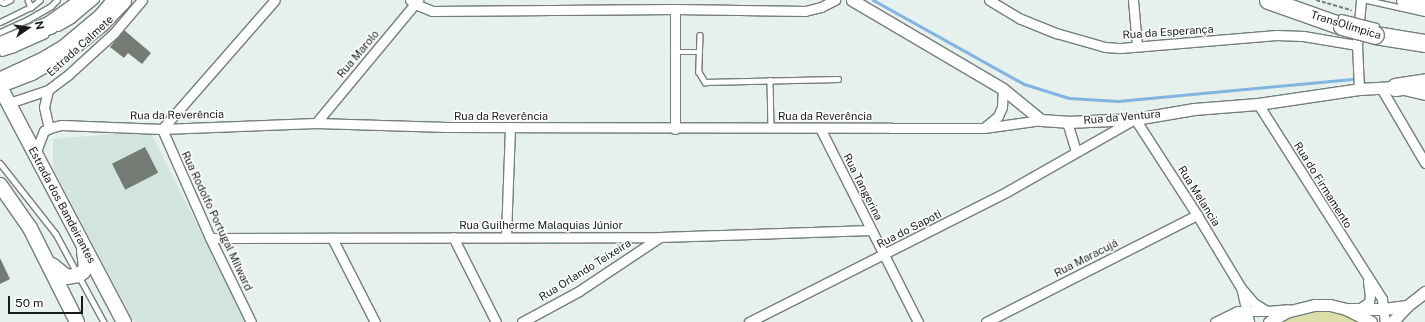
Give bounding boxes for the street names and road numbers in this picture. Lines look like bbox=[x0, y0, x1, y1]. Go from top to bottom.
street label: TransOlímpica bbox=[1309, 8, 1383, 42]
street label: Estrada Calmete bbox=[44, 13, 116, 79]
street label: Rua da Esperança bbox=[1122, 22, 1214, 42]
street label: Rua Marolo bbox=[334, 28, 382, 80]
street label: Rua da Ventura bbox=[1083, 107, 1161, 127]
street label: Rua da Reverência bbox=[130, 108, 224, 122]
street label: Rua da Reverência bbox=[454, 109, 548, 123]
street label: Rua da Reverência bbox=[778, 109, 872, 123]
street label: Rua do Firmamento bbox=[1291, 139, 1355, 231]
street label: Estrada dos Bandeirantes bbox=[26, 144, 98, 266]
street label: Rua Rodolfo Portugal Milward bbox=[179, 149, 255, 293]
street label: Rua Tangerina bbox=[841, 151, 885, 223]
street label: Rua Melancia bbox=[1175, 163, 1223, 229]
street label: Rua do Sapoti bbox=[874, 207, 944, 251]
street label: Rua Guilherme Malaquias Júnior bbox=[459, 218, 623, 232]
street label: Rua Orlando Teixeira bbox=[537, 236, 633, 304]
street label: Rua Maracujá bbox=[1052, 236, 1120, 280]

